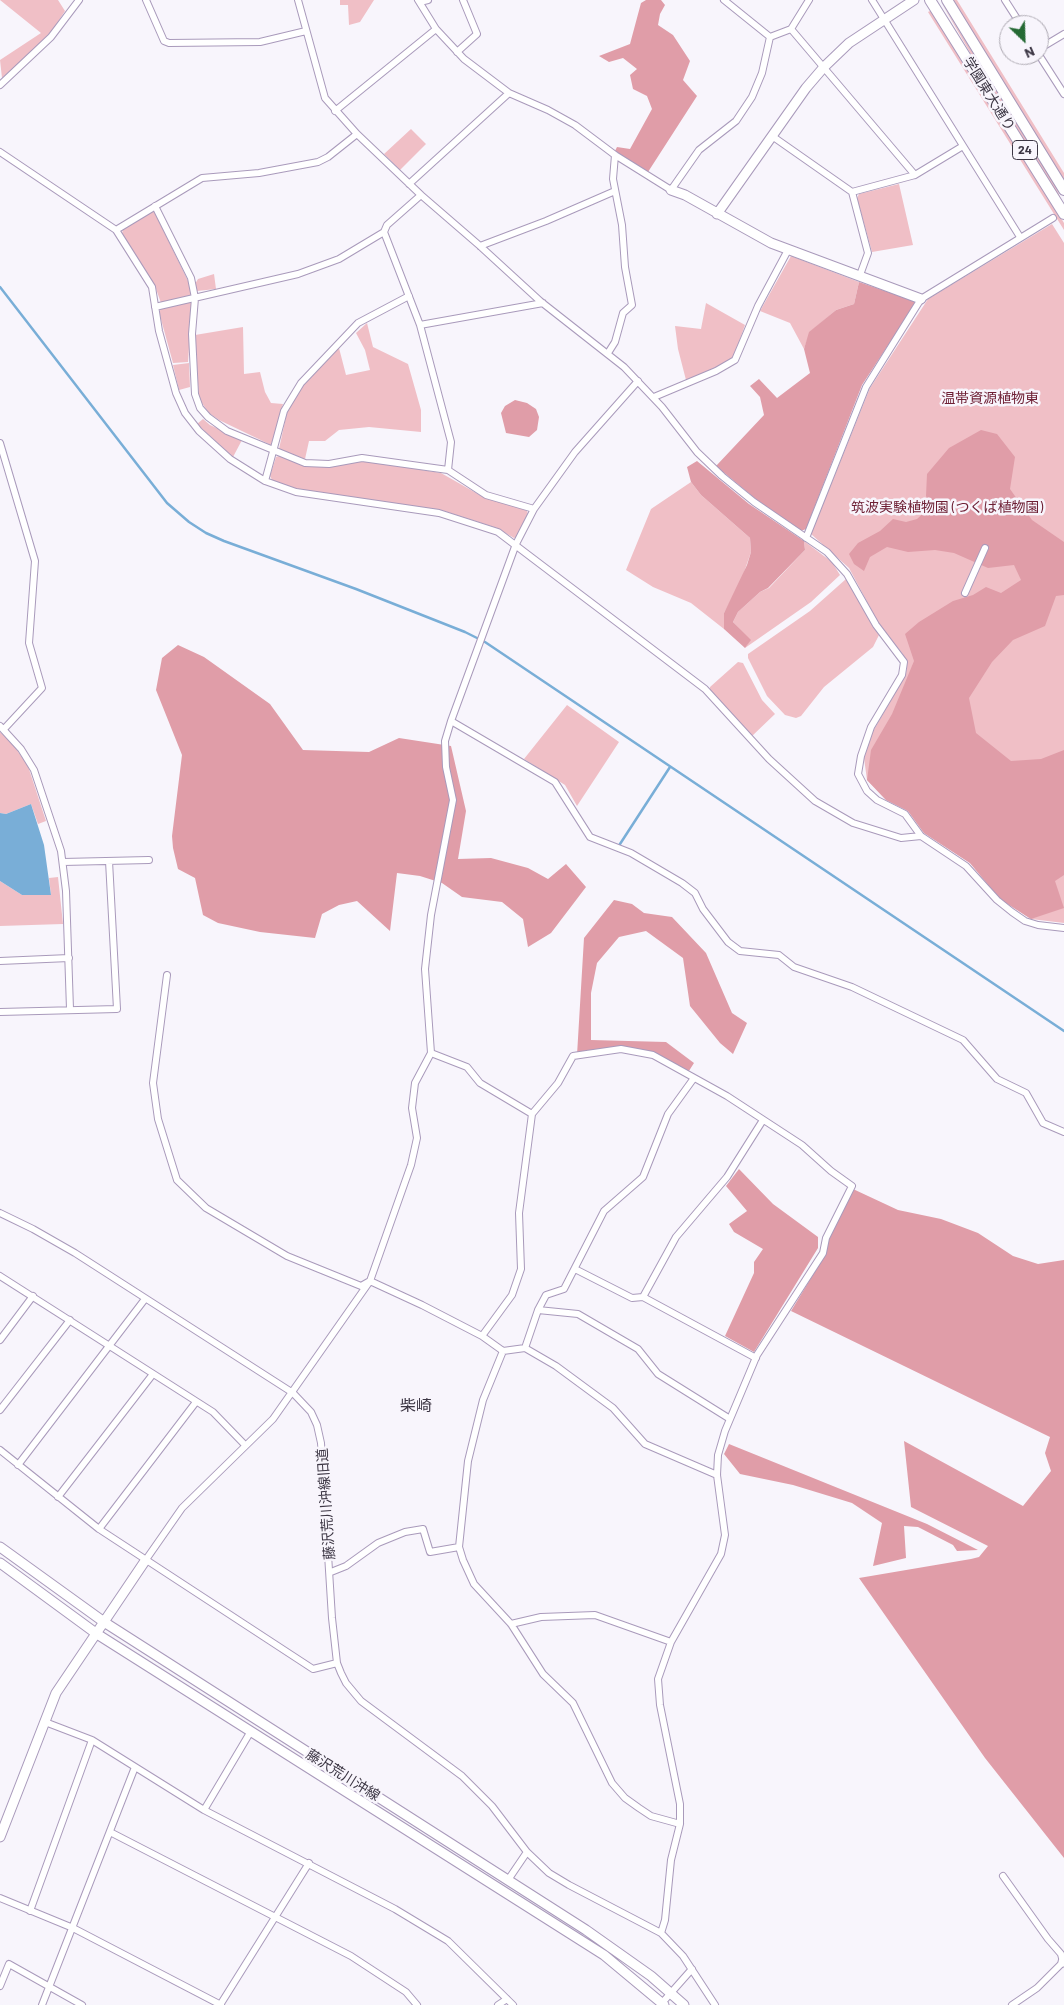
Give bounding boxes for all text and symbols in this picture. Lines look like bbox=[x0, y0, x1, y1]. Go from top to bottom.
north arrow bbox=[999, 15, 1049, 65]
text: N bbox=[1022, 44, 1038, 63]
street label: 学園東大通り bbox=[960, 54, 1018, 134]
road number: 24 bbox=[1012, 140, 1038, 160]
park label: 温帯資源植物東 bbox=[941, 390, 1039, 406]
park label: 筑波実験植物園 (つくば植物園) bbox=[851, 499, 1043, 515]
district label: 柴崎 bbox=[400, 1396, 432, 1416]
street label: 藤沢荒川沖線旧道 bbox=[314, 1448, 338, 1560]
street label: 藤沢荒川沖線 bbox=[303, 1746, 383, 1804]

